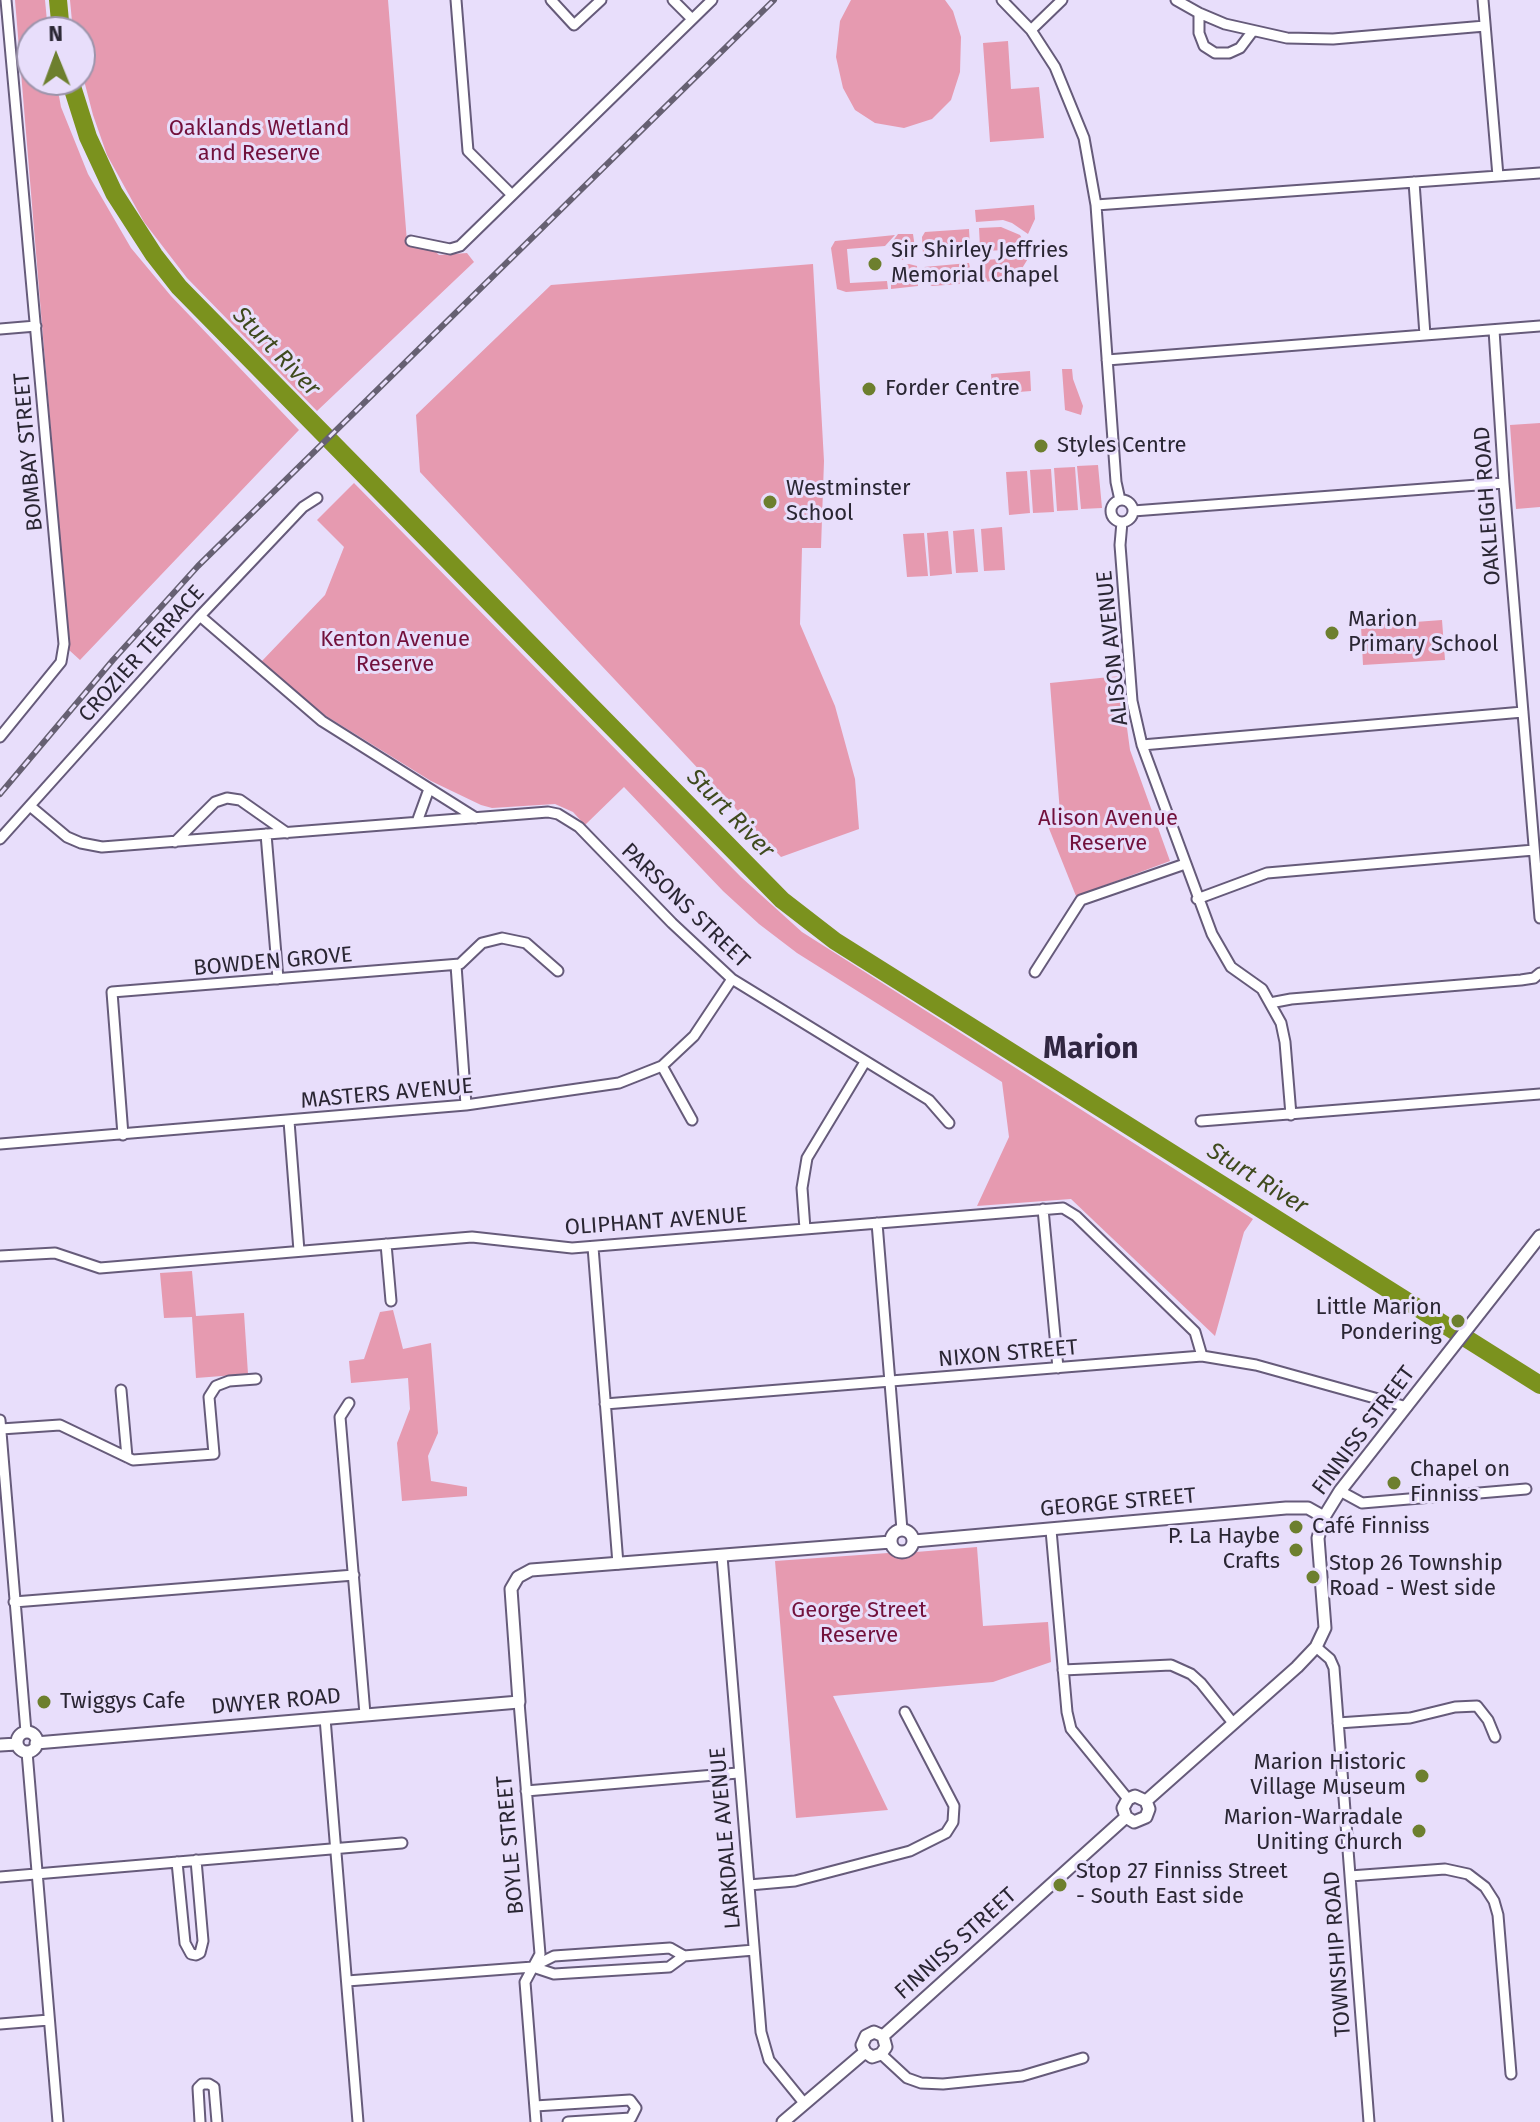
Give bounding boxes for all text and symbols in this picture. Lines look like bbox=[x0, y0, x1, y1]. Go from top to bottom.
north arrow bbox=[16, 16, 96, 96]
text: N bbox=[48, 20, 63, 47]
park label: Oaklands Wetland and Reserve bbox=[169, 116, 349, 168]
place label: Sir Shirley Jeffries Memorial Chapel bbox=[891, 238, 1068, 290]
marker: Sir Shirley Jeffries Memorial Chapel bbox=[866, 255, 884, 273]
water label: Sturt River bbox=[226, 301, 326, 403]
street label: BOMBAY STREET bbox=[9, 371, 49, 533]
place label: Forder Centre bbox=[885, 376, 1020, 402]
marker: Forder Centre bbox=[860, 380, 878, 398]
street label: OAKLEIGH ROAD bbox=[1469, 426, 1507, 586]
place label: Styles Centre bbox=[1057, 433, 1187, 459]
marker: Styles Centre bbox=[1032, 437, 1050, 455]
place label: Westminster School bbox=[786, 476, 910, 528]
marker: Westminster School bbox=[761, 493, 779, 511]
street label: ALISON AVENUE bbox=[1092, 569, 1134, 727]
street label: CROZIER TERRACE bbox=[74, 580, 210, 728]
place label: Marion Primary School bbox=[1348, 607, 1499, 658]
marker: Marion Primary School bbox=[1323, 624, 1341, 642]
park label: Kenton Avenue Reserve bbox=[320, 627, 470, 678]
water label: Sturt River bbox=[680, 763, 780, 865]
park label: Alison Avenue Reserve bbox=[1038, 806, 1178, 858]
street label: PARSONS STREET bbox=[615, 838, 755, 974]
street label: BOWDEN GROVE bbox=[192, 942, 354, 982]
district label: Marion bbox=[1043, 1032, 1139, 1068]
street label: MASTERS AVENUE bbox=[300, 1073, 474, 1115]
water label: Sturt River bbox=[1201, 1137, 1313, 1221]
street label: OLIPHANT AVENUE bbox=[564, 1202, 748, 1242]
place label: Little Marion Pondering bbox=[1316, 1295, 1442, 1346]
marker: Little Marion Pondering bbox=[1449, 1312, 1467, 1330]
street label: NIXON STREET bbox=[937, 1335, 1079, 1373]
street label: FINNISS STREET bbox=[1307, 1361, 1421, 1501]
place label: Chapel on Finniss bbox=[1410, 1457, 1510, 1508]
marker: Chapel on Finniss bbox=[1385, 1474, 1403, 1492]
street label: GEORGE STREET bbox=[1039, 1483, 1197, 1523]
place label: Café Finniss bbox=[1312, 1514, 1430, 1540]
marker: Café Finniss bbox=[1287, 1518, 1305, 1536]
place label: P. La Haybe Crafts bbox=[1168, 1524, 1280, 1576]
marker: P. La Haybe Crafts bbox=[1287, 1541, 1305, 1559]
place label: Stop 26 Township Road - West side bbox=[1329, 1551, 1503, 1602]
marker: Stop 26 Township Road - West side bbox=[1304, 1568, 1322, 1586]
park label: George Street Reserve bbox=[791, 1598, 927, 1650]
street label: DWYER ROAD bbox=[210, 1683, 342, 1721]
place label: Twiggys Cafe bbox=[60, 1689, 186, 1715]
marker: Twiggys Cafe bbox=[35, 1693, 53, 1711]
street label: LARKDALE AVENUE bbox=[705, 1746, 747, 1930]
place label: Marion Historic Village Museum bbox=[1250, 1750, 1406, 1802]
marker: Marion Historic Village Museum bbox=[1413, 1767, 1431, 1785]
street label: BOYLE STREET bbox=[492, 1774, 530, 1916]
place label: Marion-Warradale Uniting Church bbox=[1224, 1805, 1403, 1856]
marker: Marion-Warradale Uniting Church bbox=[1410, 1822, 1428, 1840]
place label: Stop 27 Finniss Street - South East side bbox=[1076, 1859, 1288, 1910]
street label: TOWNSHIP ROAD bbox=[1319, 1870, 1357, 2038]
marker: Stop 27 Finniss Street - South East side bbox=[1051, 1876, 1069, 1894]
street label: FINNISS STREET bbox=[890, 1883, 1022, 2005]

